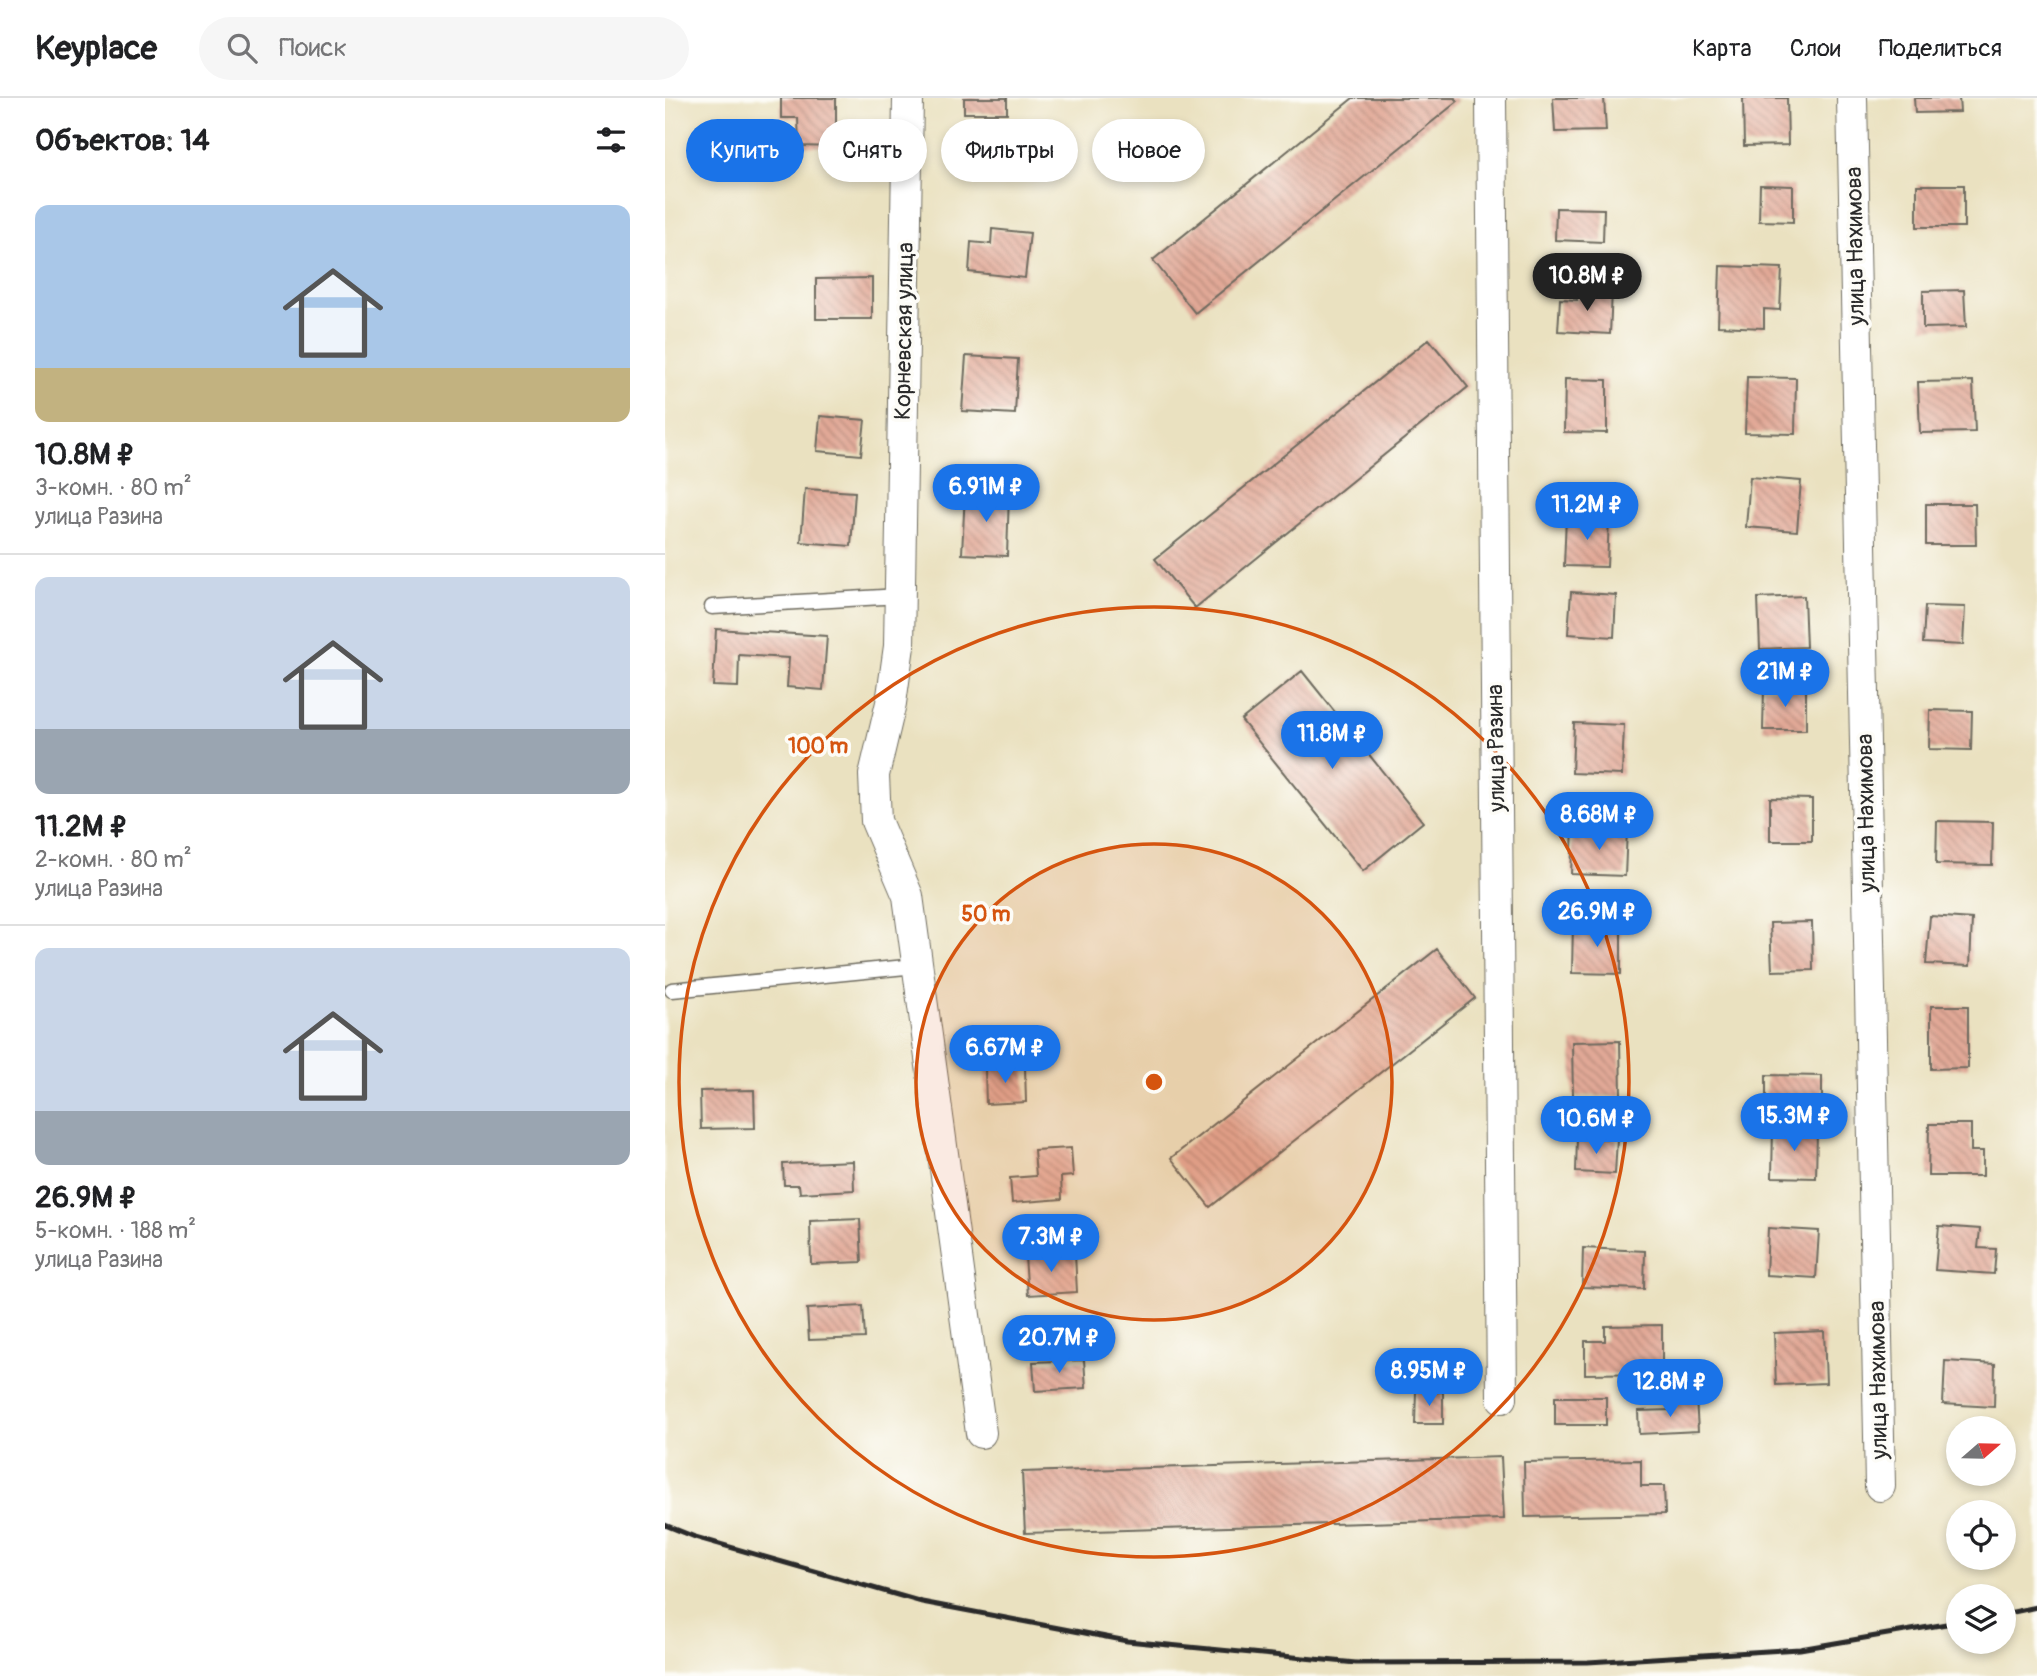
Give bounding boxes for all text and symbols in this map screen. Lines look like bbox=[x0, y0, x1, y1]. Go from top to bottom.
search box bbox=[199, 17, 689, 80]
text: Keyplace bbox=[35, 28, 157, 69]
icon: search bbox=[223, 29, 261, 67]
text: Поиск bbox=[279, 32, 347, 64]
text: Карта bbox=[1692, 34, 1752, 63]
text: Слои bbox=[1790, 34, 1841, 63]
text: Поделиться bbox=[1879, 34, 2002, 63]
chip: Купить bbox=[686, 119, 804, 182]
chip: Снять bbox=[818, 119, 927, 182]
chip: Фильтры bbox=[941, 119, 1078, 182]
chip: Новое bbox=[1092, 119, 1205, 182]
icon: filters bbox=[592, 121, 630, 159]
text: Объектов: 14 bbox=[35, 122, 210, 159]
street label: улица Нахимова bbox=[1839, 166, 1871, 327]
street label: Корневская улица bbox=[888, 242, 920, 420]
icon: home bbox=[270, 250, 396, 376]
pin: 10.8M ₽ bbox=[1522, 254, 1652, 313]
text: 10.8M ₽ bbox=[1549, 261, 1625, 290]
text: 10.8M ₽ bbox=[35, 436, 135, 473]
pin: 6.91M ₽ bbox=[921, 464, 1051, 524]
text: 6.91M ₽ bbox=[949, 472, 1023, 501]
text: 3-комн. · 80 m² bbox=[35, 473, 192, 502]
pin: 11.2M ₽ bbox=[1522, 482, 1652, 542]
text: 11.2M ₽ bbox=[1551, 490, 1623, 519]
text: улица Разина bbox=[35, 502, 163, 531]
icon: home bbox=[270, 622, 396, 748]
pin: 21M ₽ bbox=[1736, 650, 1834, 709]
text: 21M ₽ bbox=[1756, 657, 1814, 686]
street label: улица Разина bbox=[1480, 684, 1512, 813]
pin: 11.8M ₽ bbox=[1267, 712, 1397, 771]
text: 11.8M ₽ bbox=[1297, 719, 1367, 748]
text: 100 m bbox=[788, 733, 848, 760]
street label: улица Нахимова bbox=[1850, 733, 1882, 894]
pin: 8.68M ₽ bbox=[1534, 792, 1664, 852]
text: 8.68M ₽ bbox=[1561, 800, 1637, 829]
text: 11.2M ₽ bbox=[35, 808, 128, 845]
text: 2-комн. · 80 m² bbox=[35, 845, 192, 874]
text: улица Разина bbox=[35, 874, 163, 903]
pin: 26.9M ₽ bbox=[1532, 890, 1662, 949]
text: 26.9M ₽ bbox=[1558, 897, 1636, 926]
text: 50 m bbox=[962, 901, 1011, 928]
icon: home bbox=[270, 993, 396, 1119]
pin: 6.67M ₽ bbox=[940, 1026, 1070, 1085]
text: 6.67M ₽ bbox=[965, 1033, 1045, 1062]
centre of rings bbox=[1142, 1070, 1166, 1094]
pin: 15.3M ₽ bbox=[1729, 1094, 1859, 1153]
pin: 10.6M ₽ bbox=[1531, 1096, 1661, 1156]
text: 15.3M ₽ bbox=[1757, 1101, 1831, 1130]
text: 10.6M ₽ bbox=[1557, 1104, 1635, 1133]
text: 26.9M ₽ bbox=[35, 1179, 137, 1216]
pin: 7.3M ₽ bbox=[994, 1214, 1108, 1274]
text: 5-комн. · 188 m² bbox=[35, 1216, 196, 1245]
text: 7.3M ₽ bbox=[1018, 1222, 1084, 1251]
text: улица Разина bbox=[35, 1245, 163, 1274]
street label: улица Нахимова bbox=[1862, 1300, 1894, 1461]
pin: 20.7M ₽ bbox=[994, 1316, 1124, 1375]
text: 20.7M ₽ bbox=[1018, 1323, 1100, 1352]
pin: 8.95M ₽ bbox=[1364, 1348, 1494, 1408]
text: 8.95M ₽ bbox=[1391, 1356, 1467, 1385]
pin: 12.8M ₽ bbox=[1605, 1360, 1735, 1419]
text: 12.8M ₽ bbox=[1633, 1367, 1707, 1396]
north arrow bbox=[1946, 1416, 2016, 1486]
map controls bbox=[1946, 1416, 2016, 1654]
button: locate bbox=[1946, 1500, 2016, 1570]
button: layers bbox=[1946, 1584, 2016, 1654]

